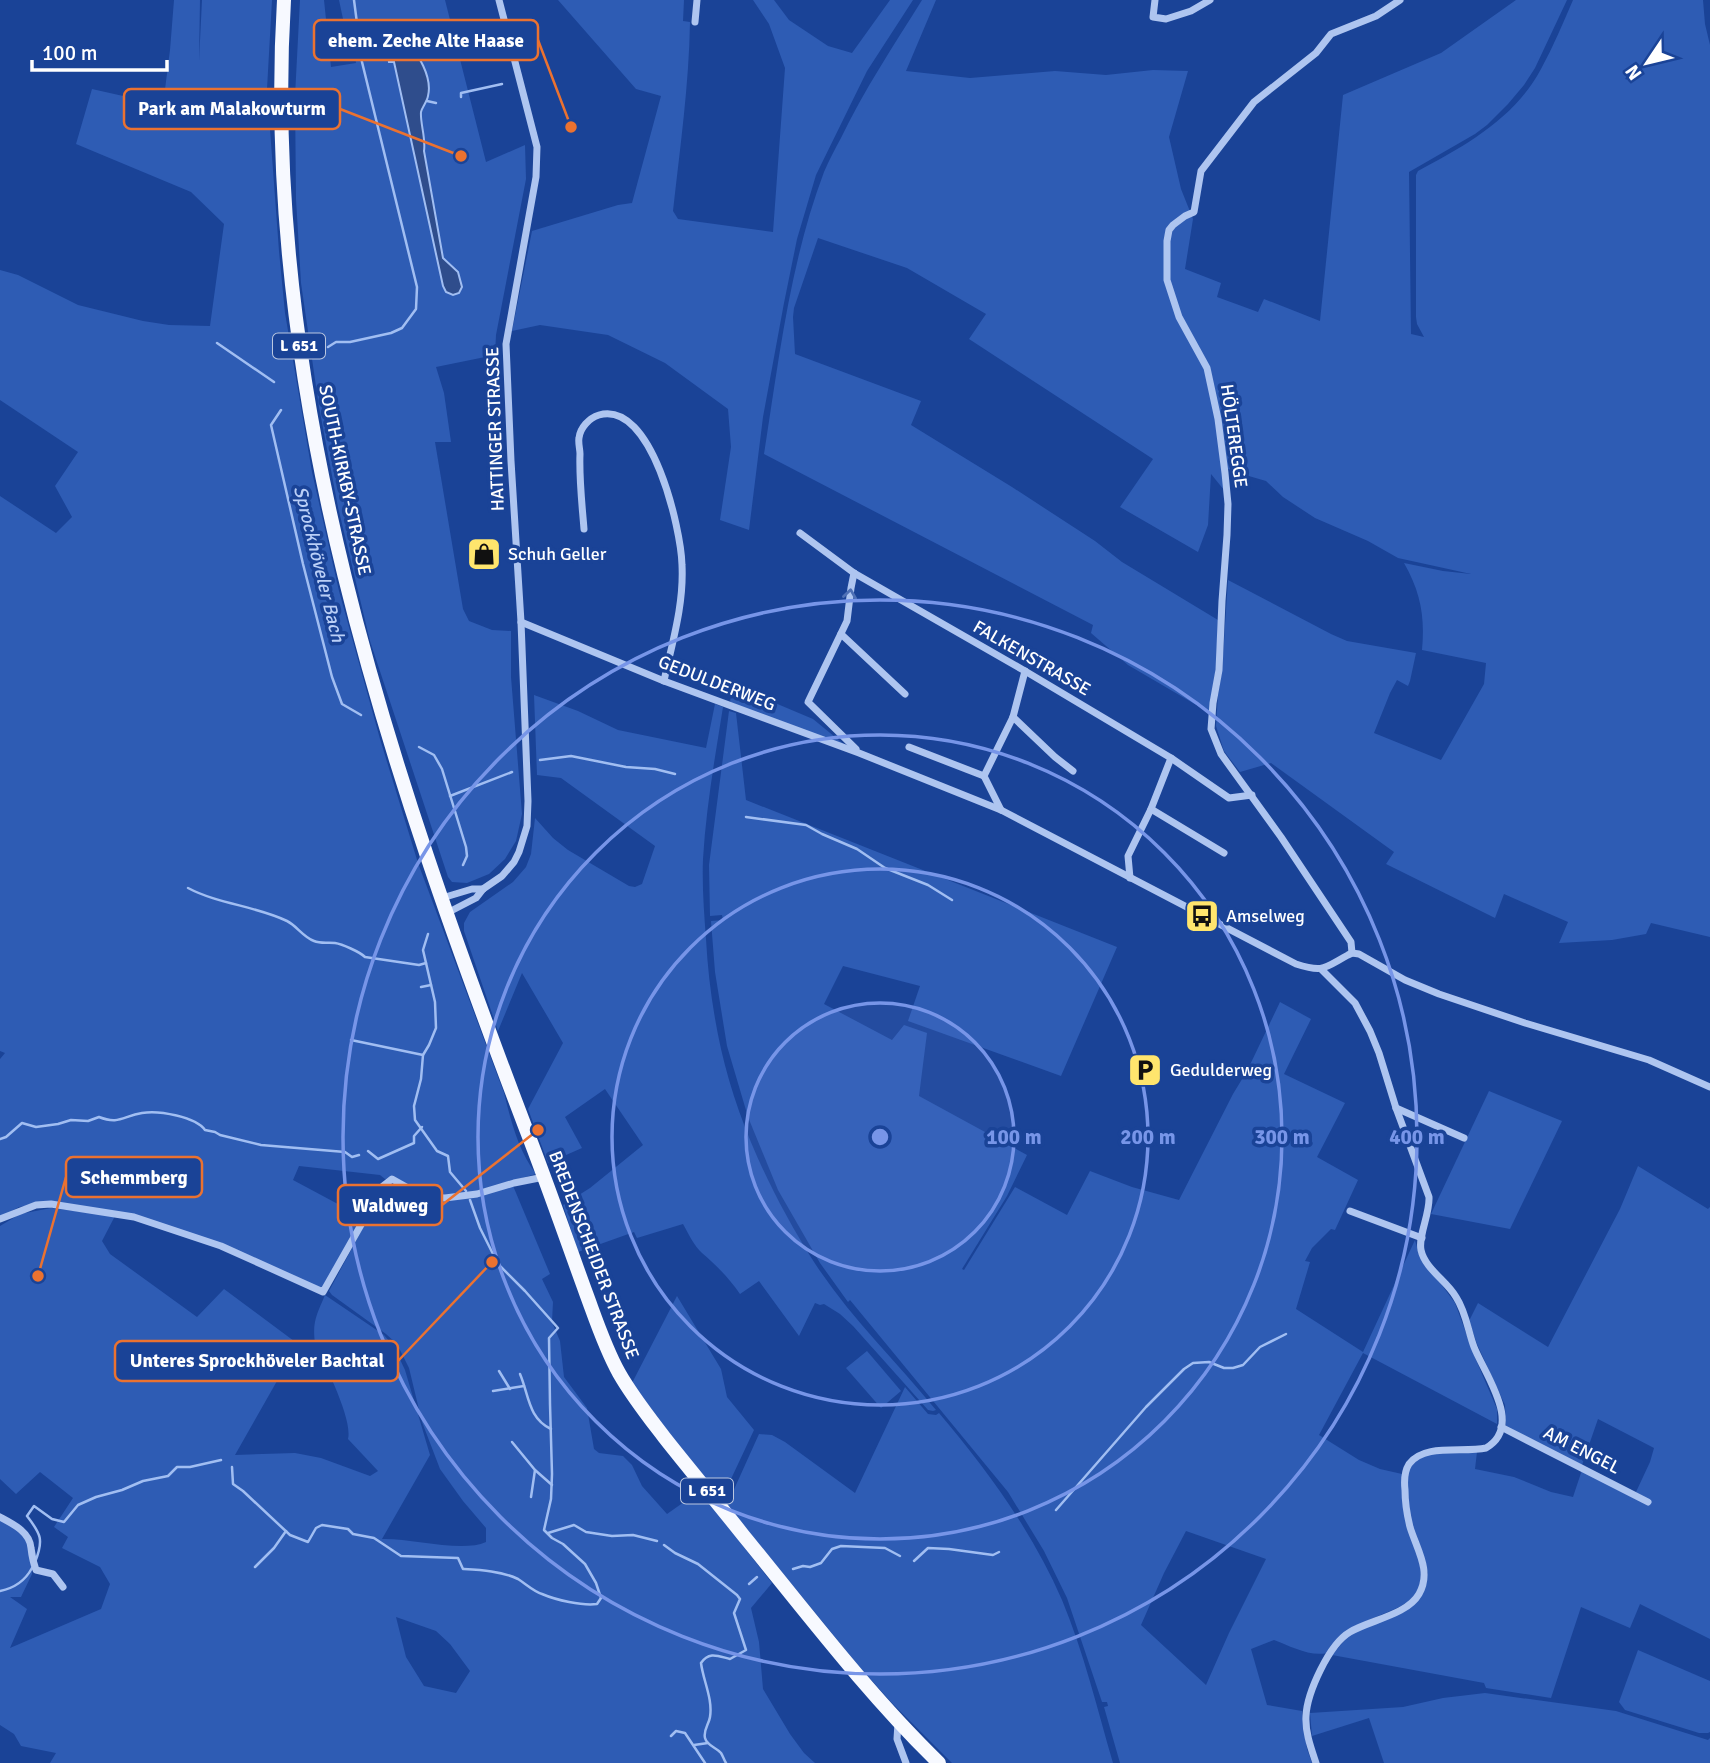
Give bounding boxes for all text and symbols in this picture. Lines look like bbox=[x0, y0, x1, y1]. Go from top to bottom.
callout: ehem. Zeche Alte Haase bbox=[314, 20, 538, 60]
scale bar bbox=[32, 28, 166, 72]
north arrow bbox=[1612, 28, 1682, 98]
text: ehem. Zeche Alte Haase bbox=[328, 29, 524, 53]
text: 100 m bbox=[42, 40, 97, 66]
text: N bbox=[1620, 60, 1648, 84]
callout: Park am Malakowturm bbox=[124, 89, 340, 129]
text: Park am Malakowturm bbox=[138, 97, 326, 121]
road number: L 651 bbox=[273, 334, 325, 358]
street label: HATTINGER STRASSE bbox=[481, 346, 509, 512]
street label: SOUTH-KIRKBY-STRASSE bbox=[314, 383, 376, 577]
street label: HÖLTEREGGE bbox=[1216, 383, 1252, 489]
water label: Sprockhöveler Bach bbox=[288, 483, 350, 645]
shop icon: Schuh Geller bbox=[465, 535, 503, 573]
place label: Schuh Geller bbox=[508, 543, 607, 565]
one-way arrow bbox=[843, 588, 858, 600]
street label: FALKENSTRASSE bbox=[969, 615, 1095, 701]
street label: GEDULDERWEG bbox=[655, 650, 779, 716]
bus stop icon: Amselweg bbox=[1183, 897, 1221, 935]
place label: Amselweg bbox=[1226, 905, 1305, 927]
parking icon: Gedulderweg bbox=[1126, 1051, 1164, 1089]
place label: Gedulderweg bbox=[1170, 1059, 1272, 1081]
text: 100 m bbox=[986, 1124, 1042, 1150]
text: 200 m bbox=[1120, 1124, 1176, 1150]
text: 300 m bbox=[1254, 1124, 1310, 1150]
text: 400 m bbox=[1389, 1124, 1445, 1150]
centre of rings bbox=[868, 1125, 892, 1149]
street label: BREDENSCHEIDER STRASSE bbox=[544, 1148, 644, 1362]
callout: Schemmberg bbox=[66, 1157, 202, 1197]
text: Schemmberg bbox=[80, 1166, 188, 1190]
callout: Waldweg bbox=[338, 1185, 442, 1225]
text: Waldweg bbox=[352, 1194, 428, 1218]
callout: Unteres Sprockhöveler Bachtal bbox=[115, 1341, 398, 1381]
text: Unteres Sprockhöveler Bachtal bbox=[130, 1349, 384, 1373]
street label: AM ENGEL bbox=[1540, 1421, 1624, 1479]
road number: L 651 bbox=[681, 1478, 733, 1504]

